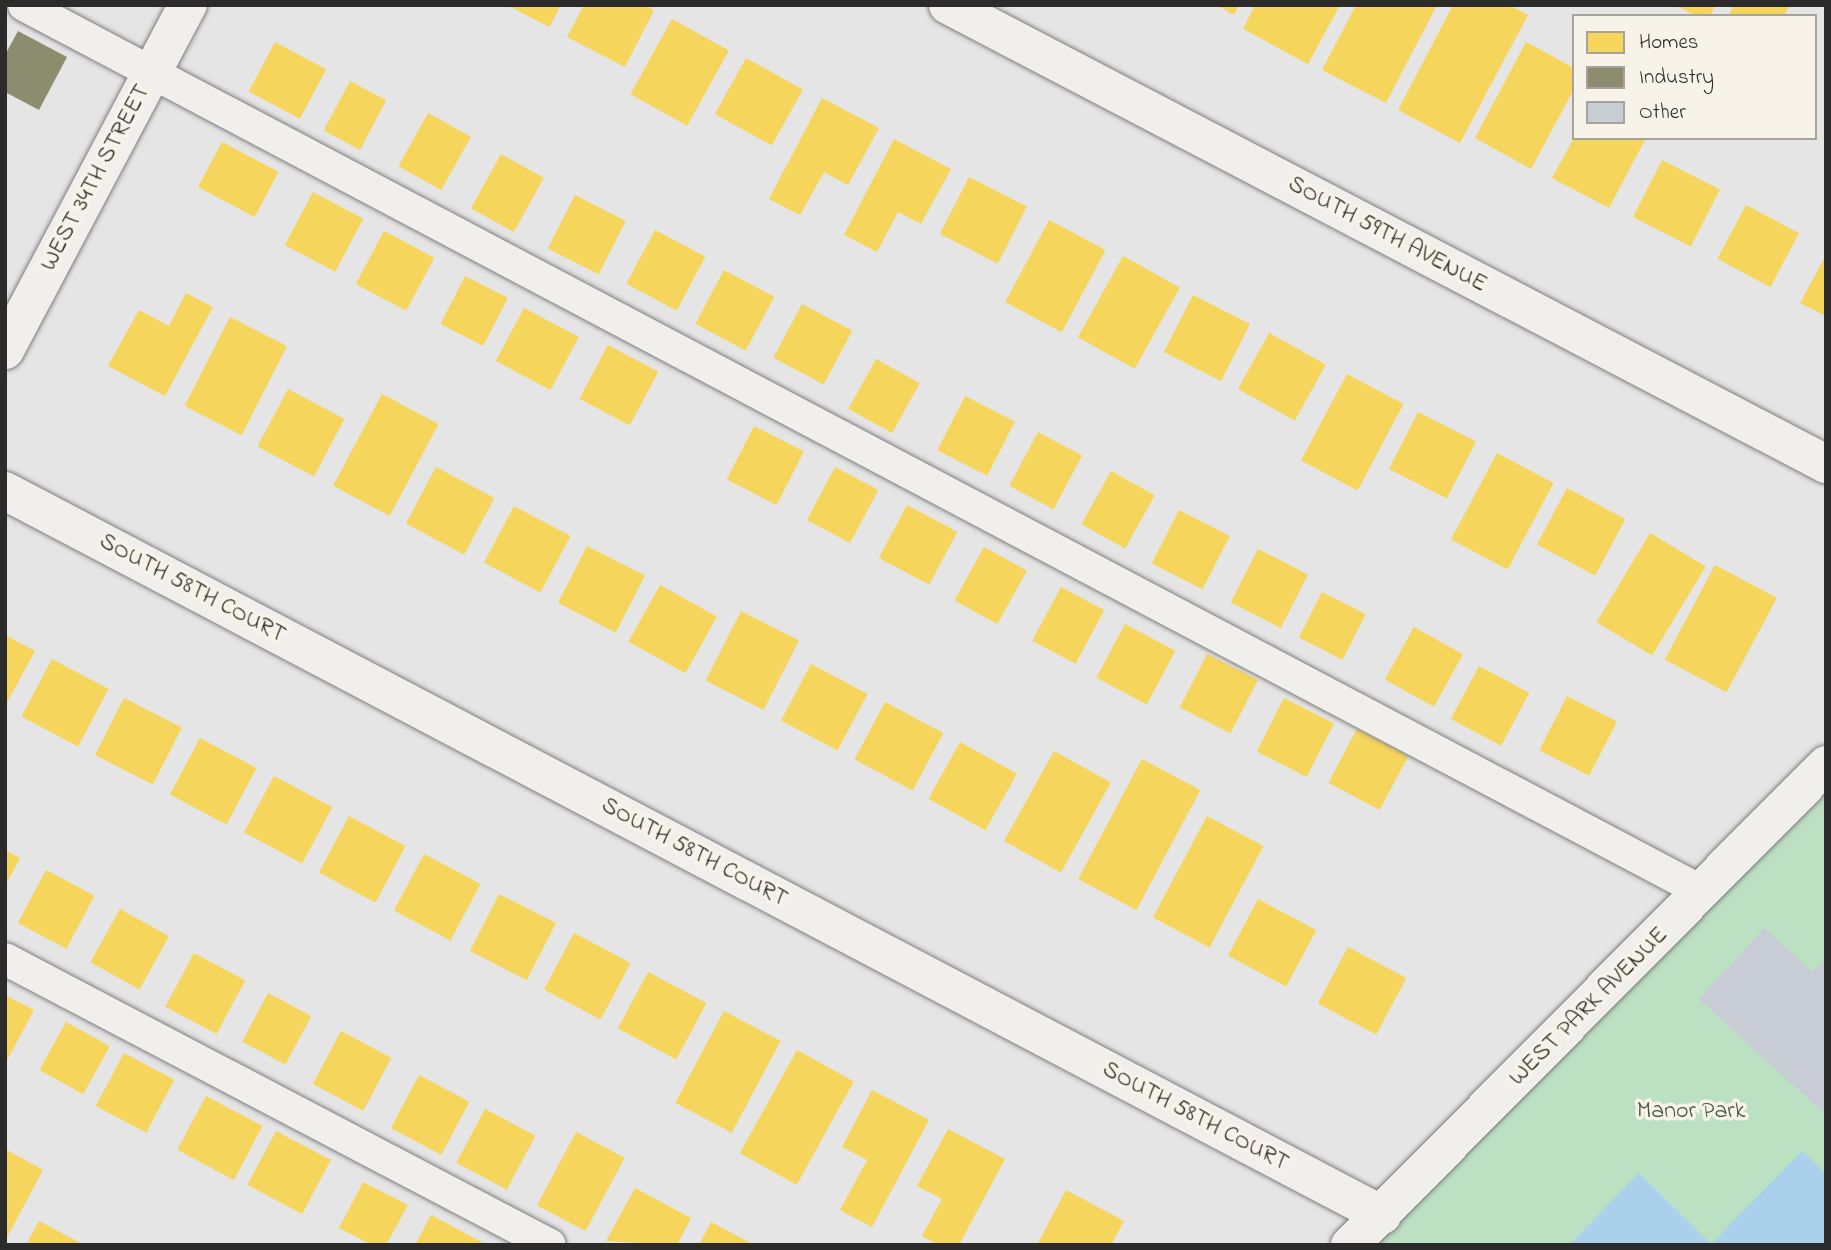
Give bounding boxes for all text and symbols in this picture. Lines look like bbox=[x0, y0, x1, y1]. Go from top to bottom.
legend bbox=[1572, 14, 1817, 140]
text: Homes bbox=[1639, 28, 1699, 58]
text: Industry bbox=[1639, 63, 1714, 93]
street label: WEST 34TH STREET bbox=[35, 80, 157, 276]
text: Other bbox=[1639, 98, 1686, 128]
street label: SOUTH 59TH AVENUE bbox=[1283, 170, 1491, 300]
street label: SOUTH 58TH COURT bbox=[94, 528, 290, 650]
street label: SOUTH 58TH COURT bbox=[596, 792, 792, 914]
street label: WEST PARK AVENUE bbox=[1504, 922, 1674, 1092]
street label: SOUTH 58TH COURT bbox=[1097, 1056, 1293, 1178]
park label: Manor Park bbox=[1637, 1098, 1745, 1126]

